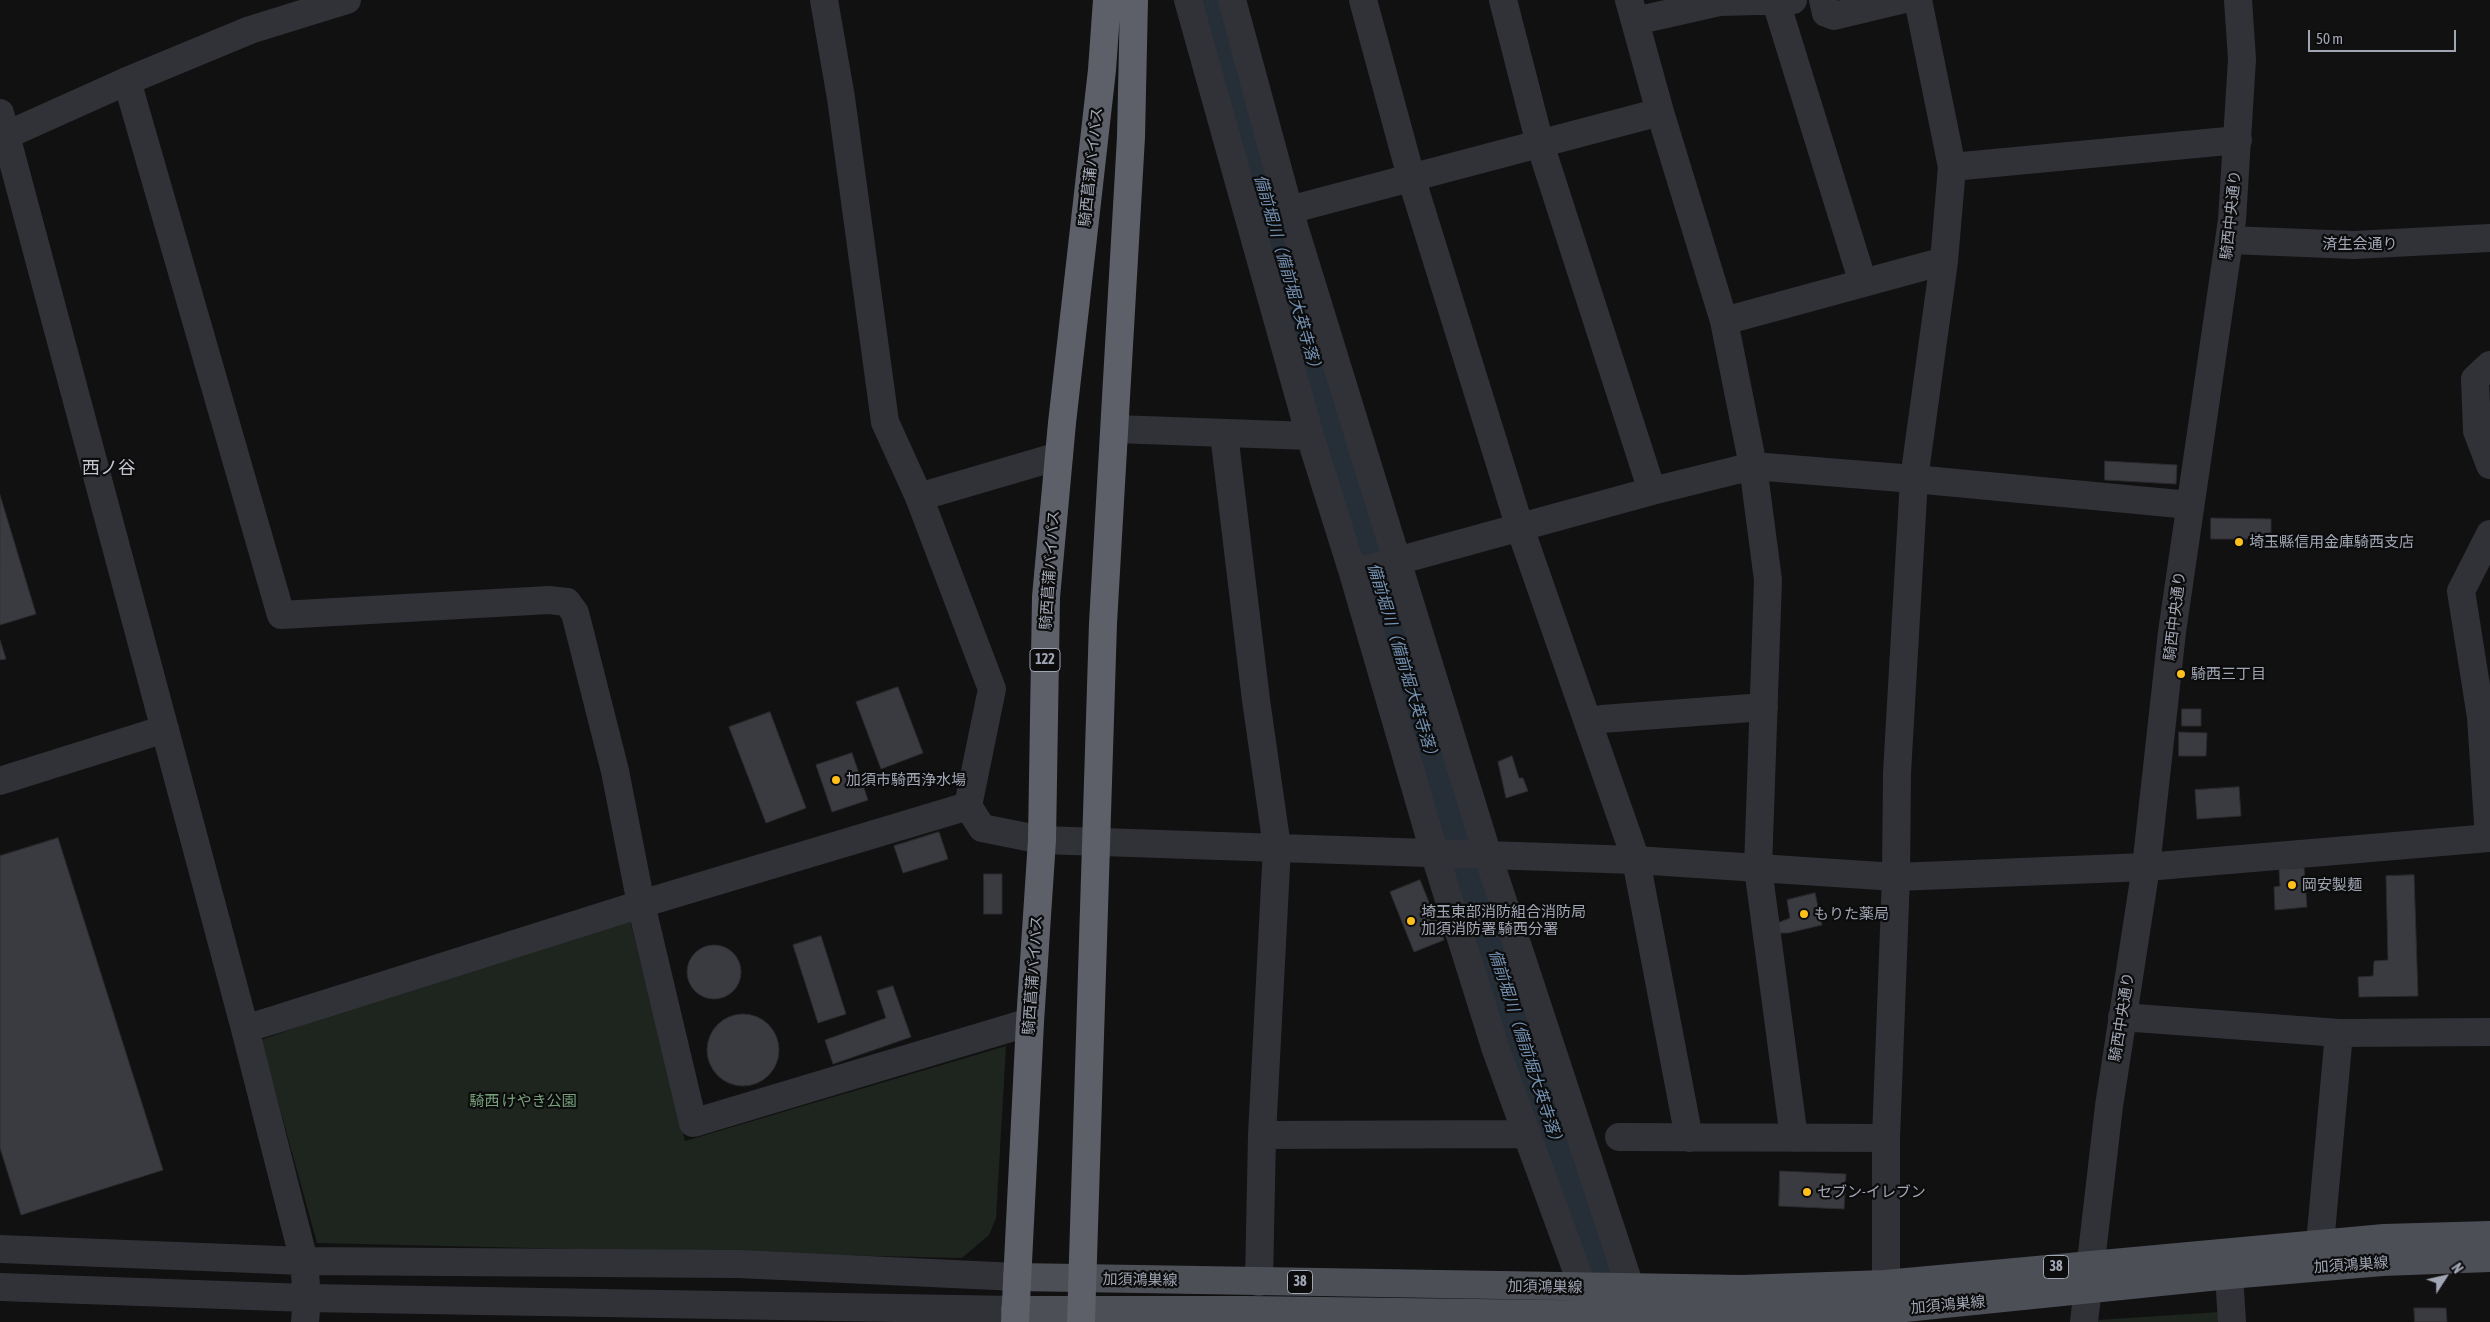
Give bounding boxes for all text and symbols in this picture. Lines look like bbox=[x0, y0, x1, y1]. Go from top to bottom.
scale bar bbox=[2310, 20, 2458, 52]
text: 50 m bbox=[2316, 30, 2343, 47]
street label: 騎西菖蒲バイパス bbox=[1076, 106, 1106, 228]
street label: 騎西中央通り bbox=[2217, 169, 2245, 261]
water label: 備前堀川（備前堀大英寺落） bbox=[1250, 172, 1326, 378]
street label: 済生会通り bbox=[2323, 235, 2397, 253]
district label: 西ノ谷 bbox=[82, 457, 136, 479]
street label: 騎西菖蒲バイパス bbox=[1037, 510, 1063, 630]
place label: 埼玉縣信用金庫騎西支店 bbox=[2249, 533, 2414, 551]
marker: 埼玉縣信用金庫騎西支店 bbox=[2233, 536, 2245, 548]
water label: 備前堀川（備前堀大英寺落） bbox=[1363, 561, 1443, 765]
street label: 騎西中央通り bbox=[2161, 570, 2189, 662]
road number: 122 bbox=[1030, 648, 1060, 672]
place label: 騎西三丁目 bbox=[2191, 665, 2266, 683]
marker: 騎西三丁目 bbox=[2175, 668, 2187, 680]
place label: 加須市騎西浄水場 bbox=[846, 771, 966, 789]
marker: 加須市騎西浄水場 bbox=[830, 774, 842, 786]
place label: 岡安製麺 bbox=[2302, 876, 2362, 894]
marker: 岡安製麺 bbox=[2286, 879, 2298, 891]
place label: 埼玉東部消防組合消防局 加須消防署 騎西分署 bbox=[1421, 903, 1586, 938]
place label: もりた薬局 bbox=[1814, 905, 1889, 923]
marker: もりた薬局 bbox=[1798, 908, 1810, 920]
street label: 騎西菖蒲バイパス bbox=[1020, 915, 1046, 1035]
marker: 埼玉東部消防組合消防局 加須消防署 騎西分署 bbox=[1405, 915, 1417, 927]
water label: 備前堀川（備前堀大英寺落） bbox=[1485, 947, 1567, 1151]
street label: 騎西中央通り bbox=[2106, 971, 2138, 1063]
park label: 騎西 けやき公園 bbox=[469, 1092, 577, 1110]
place label: セブン-イレブン bbox=[1817, 1183, 1926, 1201]
marker: セブン-イレブン bbox=[1801, 1186, 1813, 1198]
north arrow bbox=[2420, 1252, 2470, 1302]
street label: 加須鴻巣線 bbox=[2313, 1253, 2389, 1277]
road number: 38 bbox=[2044, 1256, 2068, 1278]
text: N bbox=[2448, 1260, 2466, 1276]
street label: 加須鴻巣線 bbox=[1102, 1270, 1178, 1290]
road number: 38 bbox=[1288, 1270, 1312, 1294]
street label: 加須鴻巣線 bbox=[1507, 1277, 1583, 1297]
street label: 加須鴻巣線 bbox=[1910, 1293, 1986, 1317]

